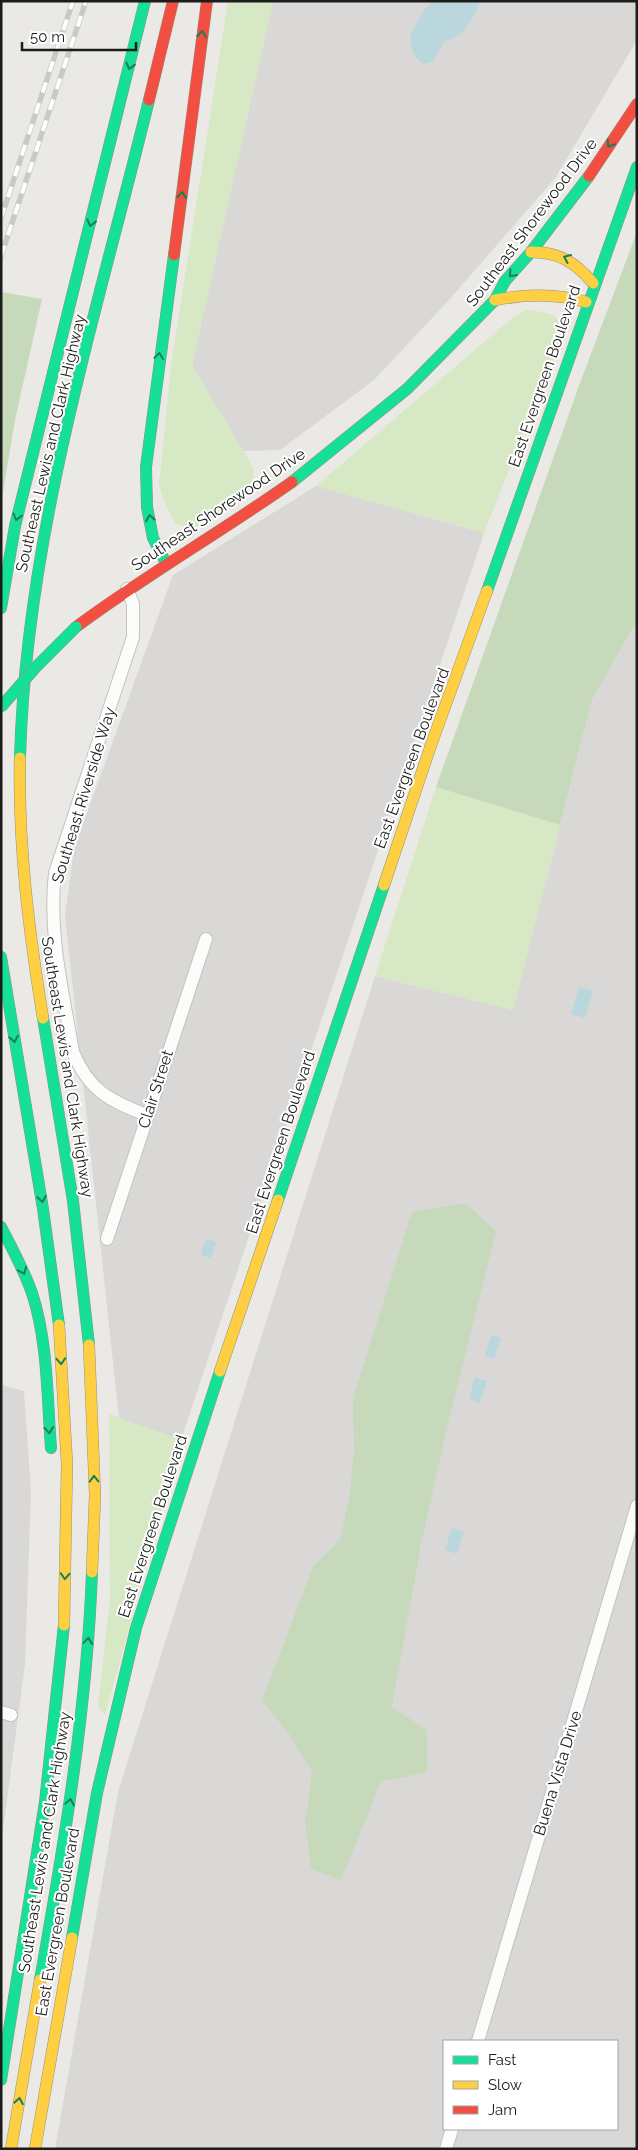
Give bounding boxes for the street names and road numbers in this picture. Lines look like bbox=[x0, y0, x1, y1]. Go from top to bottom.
street label: Southeast Shorewood Drive bbox=[462, 134, 601, 310]
street label: East Evergreen Boulevard bbox=[504, 283, 585, 470]
street label: Southeast Lewis and Clark Highway bbox=[12, 312, 89, 574]
street label: Southeast Shorewood Drive bbox=[128, 444, 309, 575]
street label: East Evergreen Boulevard bbox=[370, 665, 453, 851]
street label: Southeast Riverside Way bbox=[48, 705, 119, 885]
street label: Southeast Lewis and Clark Highway bbox=[37, 935, 98, 1199]
street label: Clair Street bbox=[134, 1047, 177, 1131]
street label: East Evergreen Boulevard bbox=[242, 1048, 319, 1236]
street label: East Evergreen Boulevard bbox=[114, 1432, 191, 1620]
street label: Buena Vista Drive bbox=[529, 1708, 586, 1838]
street label: Southeast Lewis and Clark Highway bbox=[14, 1710, 75, 1974]
street label: East Evergreen Boulevard bbox=[32, 1826, 83, 2018]

